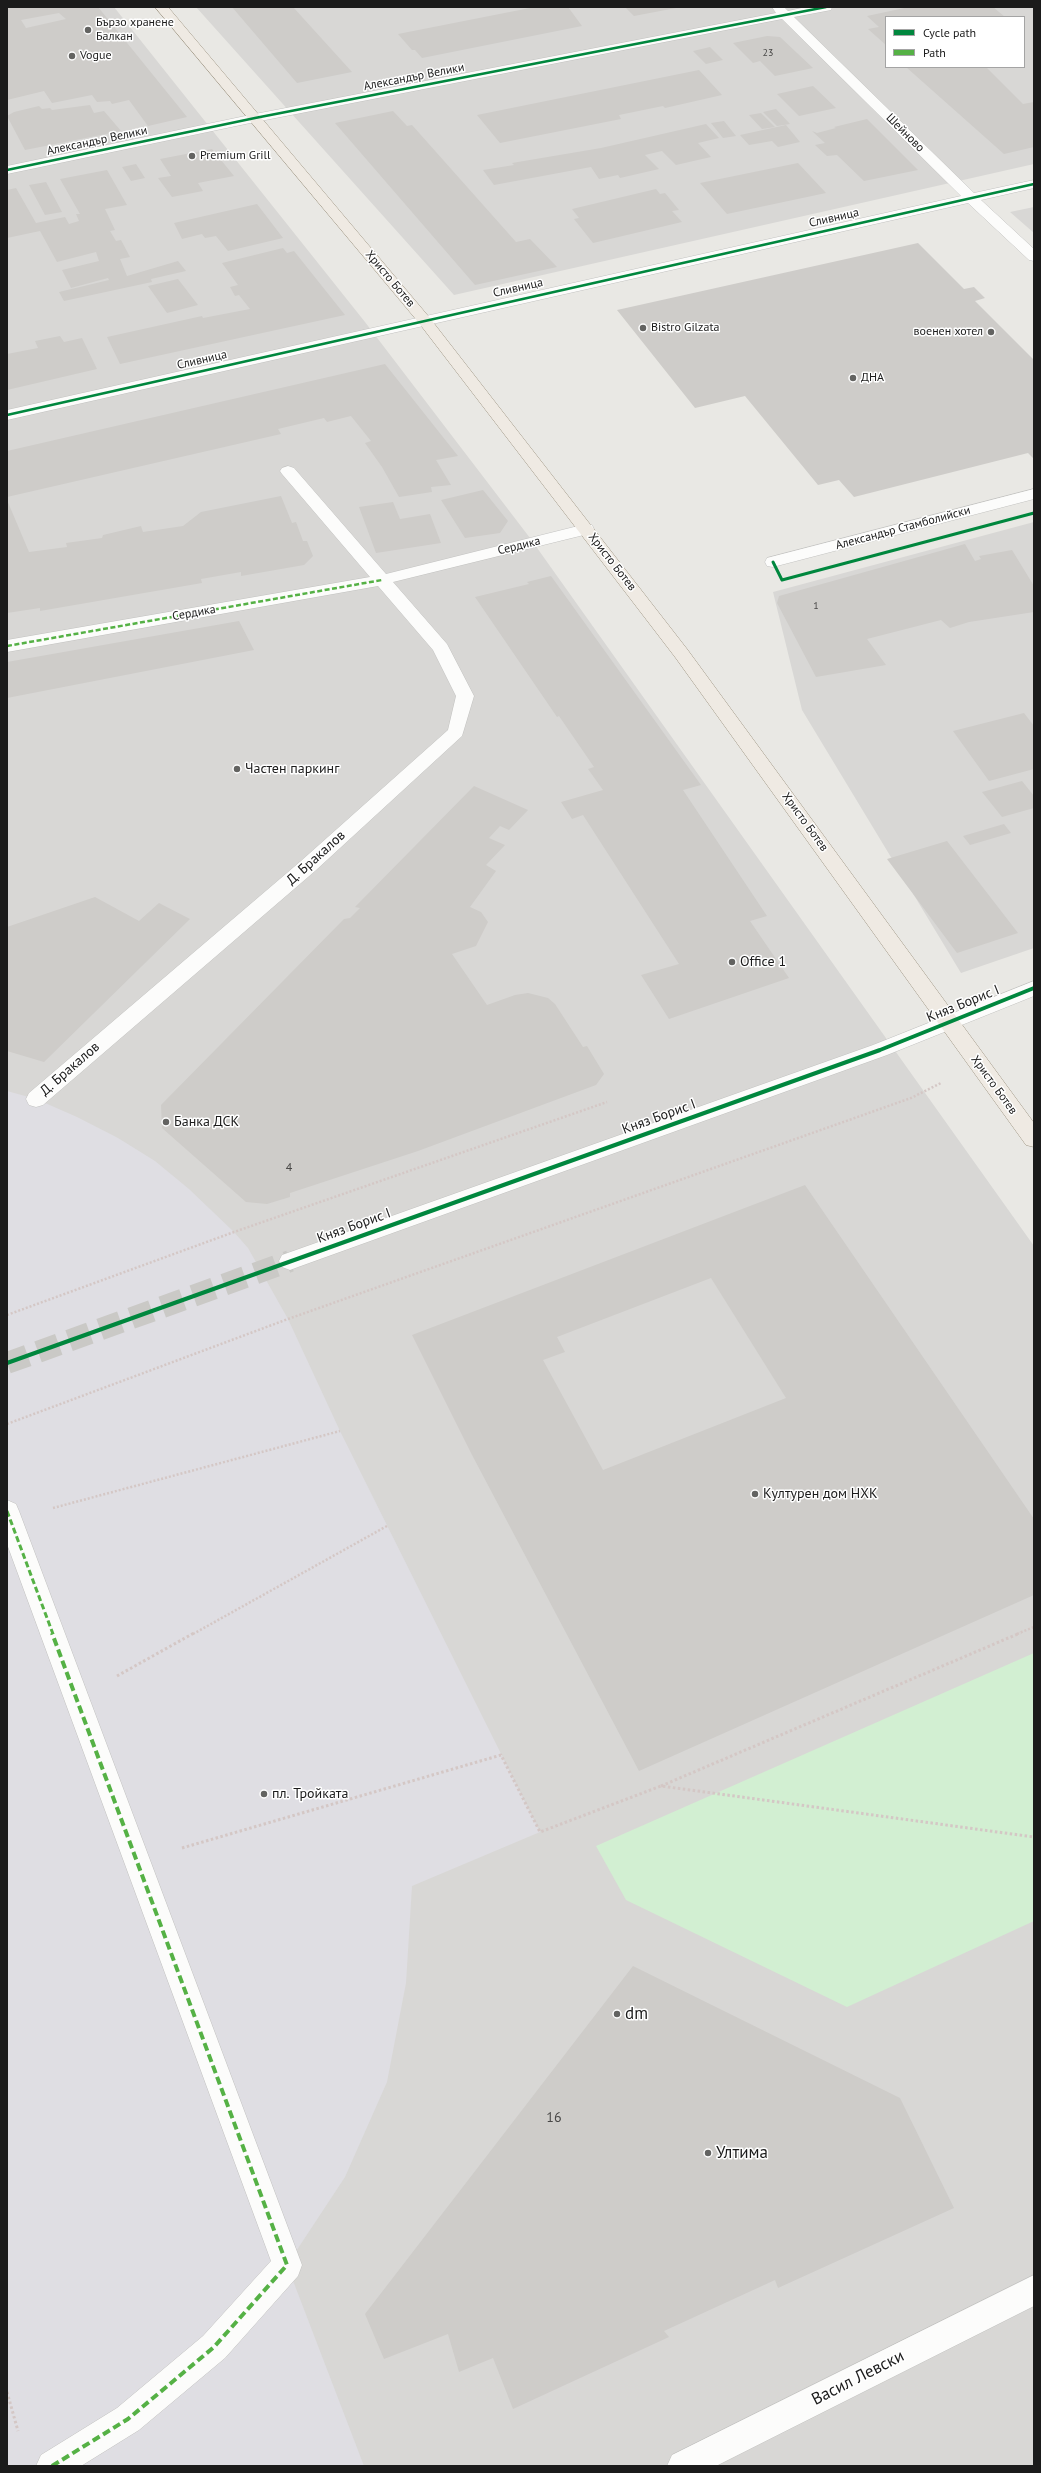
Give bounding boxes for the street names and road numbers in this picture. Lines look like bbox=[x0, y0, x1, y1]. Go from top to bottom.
street label: Александър Велики bbox=[362, 60, 466, 94]
street label: Шейново bbox=[883, 111, 927, 155]
street label: Александър Велики bbox=[45, 123, 149, 159]
street label: Сливница bbox=[808, 205, 860, 231]
street label: Христо Ботев bbox=[362, 248, 418, 310]
street label: Сливница bbox=[492, 275, 544, 301]
street label: Сливница bbox=[176, 347, 228, 373]
street label: Александър Стамболийски bbox=[834, 503, 972, 553]
street label: Христо Ботев bbox=[585, 530, 639, 594]
street label: Сердика bbox=[496, 534, 542, 558]
street label: Сердика bbox=[171, 602, 217, 624]
street label: Христо Ботев bbox=[779, 790, 831, 854]
street label: Д. Бракалов bbox=[283, 827, 349, 889]
street label: Княз Борис I bbox=[924, 982, 1002, 1026]
street label: Д. Бракалов bbox=[37, 1039, 103, 1099]
street label: Христо Ботев bbox=[968, 1053, 1020, 1117]
street label: Княз Борис I bbox=[620, 1096, 698, 1138]
street label: Княз Борис I bbox=[315, 1205, 393, 1247]
street label: Васил Левски bbox=[808, 2346, 908, 2410]

